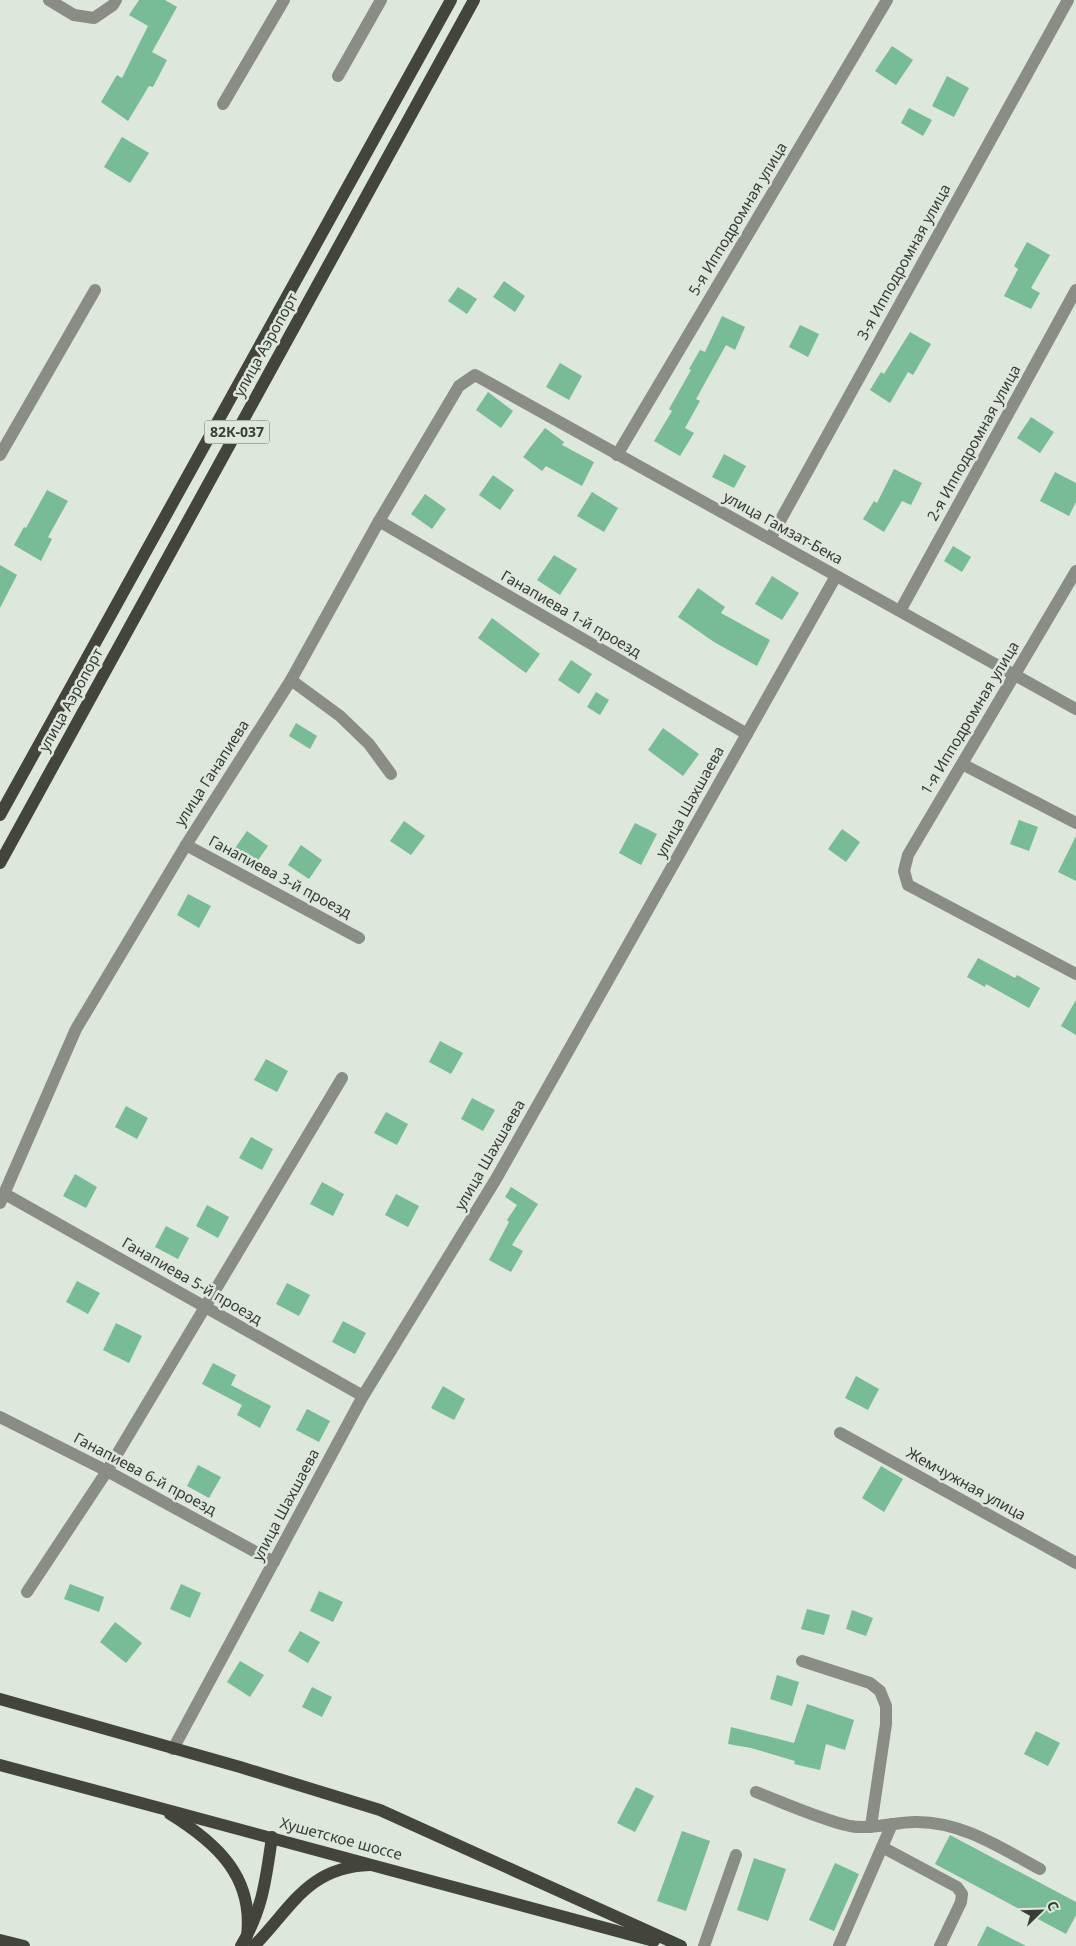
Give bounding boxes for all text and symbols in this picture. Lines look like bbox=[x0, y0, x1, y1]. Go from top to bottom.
street label: 5-я Ипподромная улица bbox=[683, 138, 791, 299]
street label: 3-я Ипподромная улица bbox=[852, 180, 954, 343]
street label: улица Аэропорт bbox=[228, 289, 302, 400]
street label: 2-я Ипподромная улица bbox=[922, 361, 1024, 524]
road number: 82К-037 bbox=[204, 421, 270, 444]
street label: улица Гамзат-Бека bbox=[720, 486, 847, 568]
street label: Ганапиева 1-й проезд bbox=[498, 565, 645, 661]
street label: 1-я Ипподромная улица bbox=[915, 637, 1023, 798]
street label: улица Аэропорт bbox=[33, 644, 107, 755]
street label: улица Ганапиева bbox=[169, 716, 253, 829]
street label: улица Шахшаева bbox=[650, 742, 728, 861]
street label: Ганапиева 3-й проезд bbox=[206, 830, 355, 922]
street label: улица Шахшаева bbox=[449, 1096, 529, 1213]
street label: Ганапиева 5-й проезд bbox=[119, 1232, 266, 1328]
street label: Ганапиева 6-й проезд bbox=[71, 1427, 220, 1519]
street label: Жемчужная улица bbox=[903, 1442, 1030, 1524]
street label: улица Шахшаева bbox=[247, 1445, 323, 1564]
street label: Хушетское шоссе bbox=[278, 1812, 405, 1864]
north arrow bbox=[1016, 1886, 1066, 1936]
text: С bbox=[1043, 1898, 1064, 1914]

